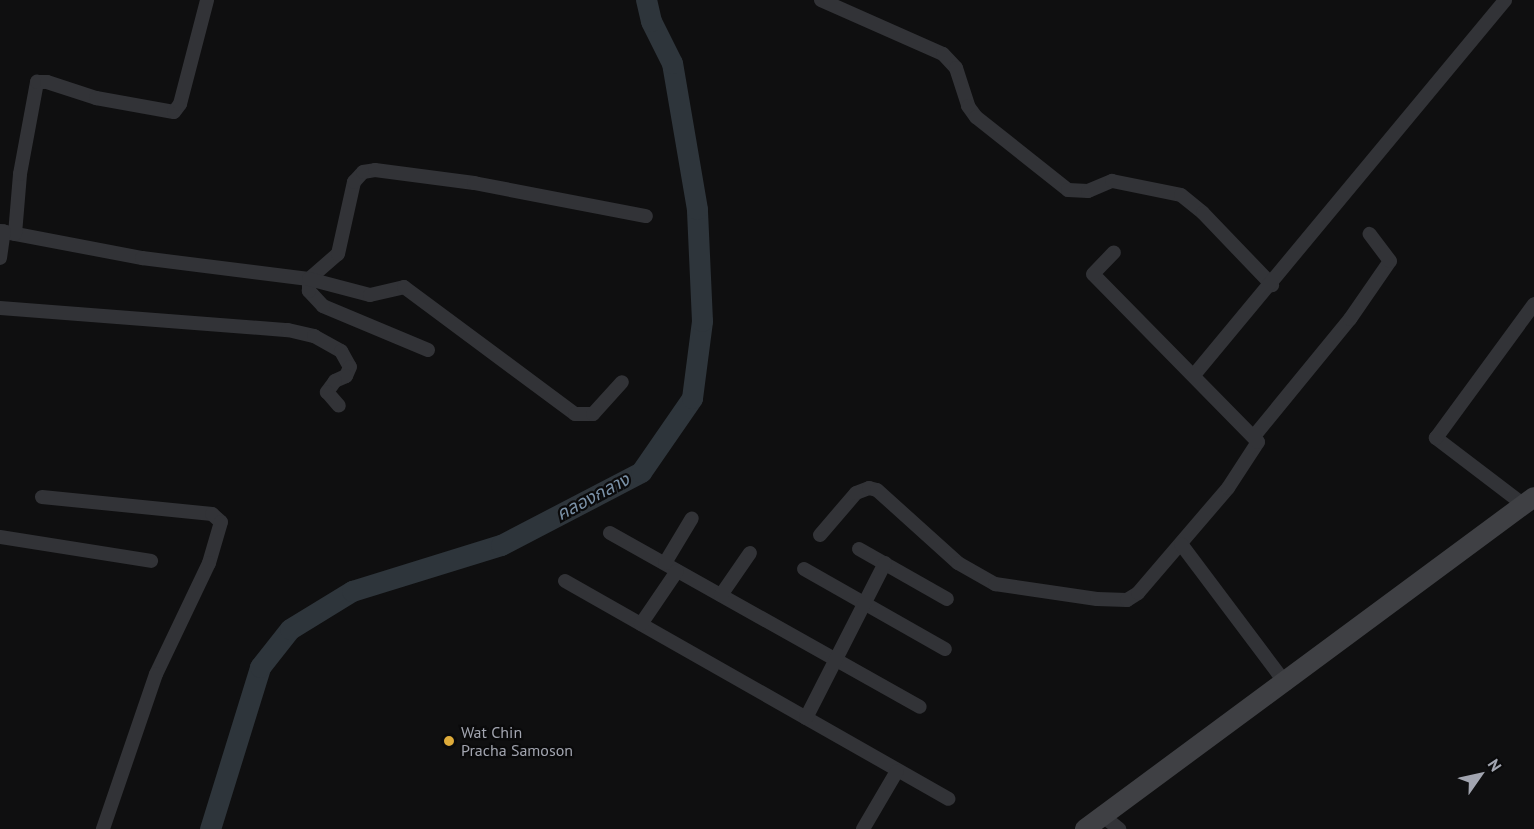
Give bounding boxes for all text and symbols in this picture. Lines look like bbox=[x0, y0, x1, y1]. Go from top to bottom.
water label: คลองกลาง bbox=[553, 469, 633, 525]
place label: Wat Chin Pracha Samoson bbox=[461, 722, 573, 760]
marker: Wat Chin Pracha Samoson bbox=[442, 734, 456, 748]
north arrow bbox=[1450, 745, 1510, 805]
text: N bbox=[1484, 755, 1506, 775]

